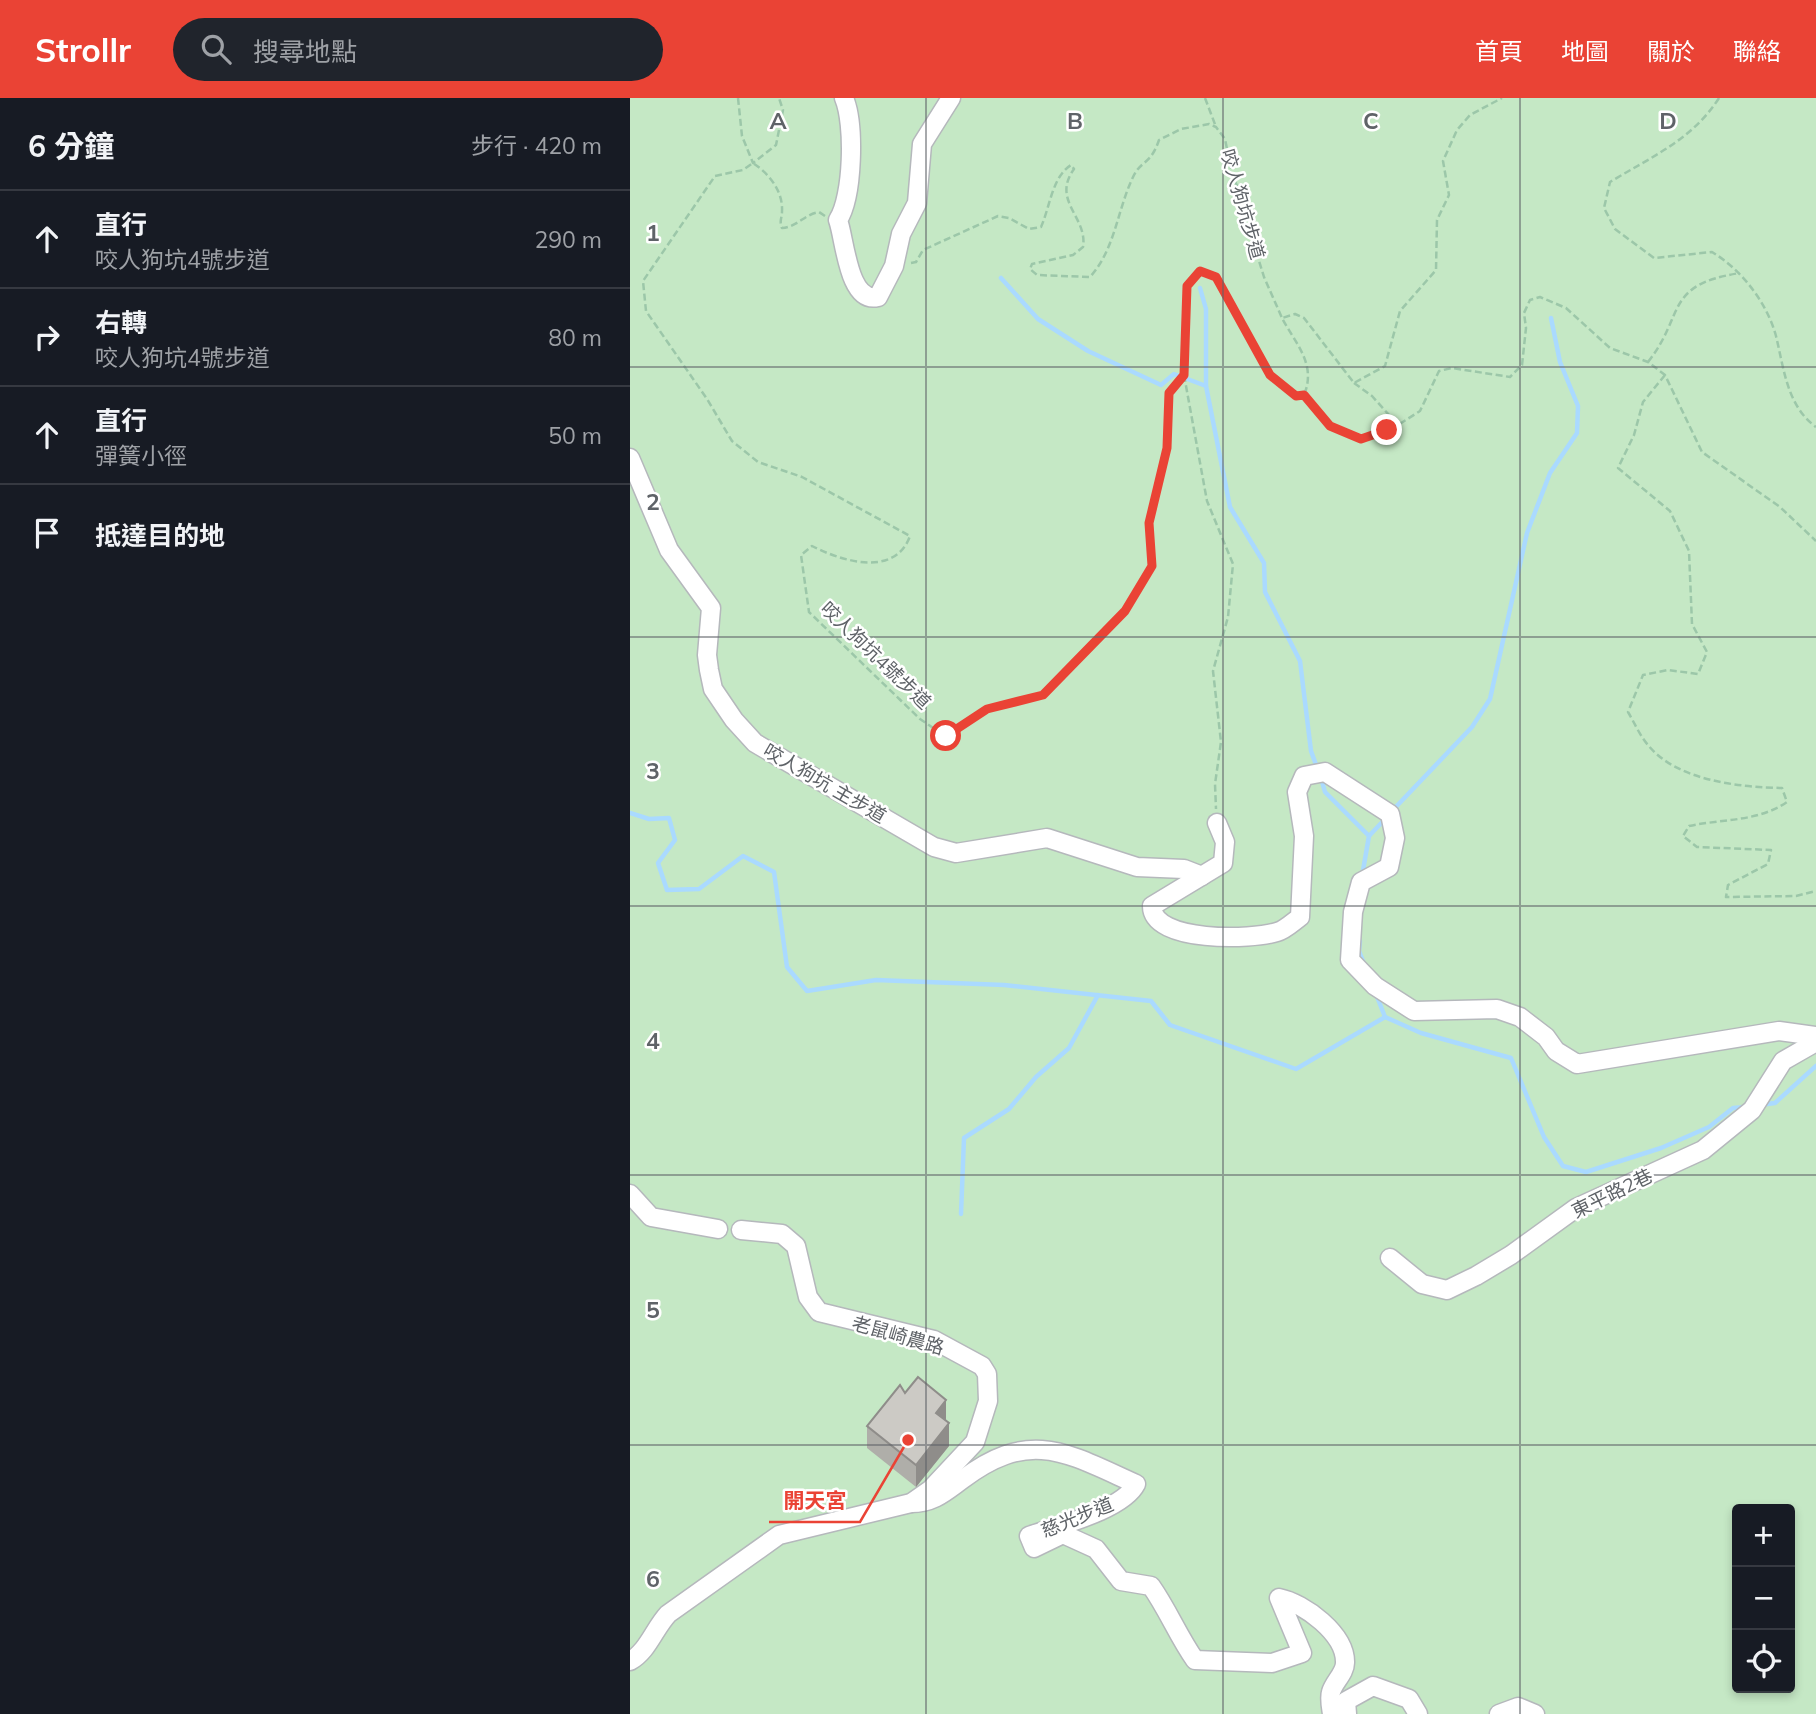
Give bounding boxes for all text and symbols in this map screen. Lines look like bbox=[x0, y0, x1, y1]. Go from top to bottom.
search box bbox=[173, 18, 663, 81]
text: Strollr bbox=[35, 29, 131, 70]
icon: search bbox=[197, 30, 235, 68]
text: 搜尋地點 bbox=[253, 35, 357, 68]
text: 首頁 bbox=[1475, 36, 1523, 66]
text: 地圖 bbox=[1561, 36, 1609, 66]
text: 關於 bbox=[1647, 36, 1695, 66]
text: 聯絡 bbox=[1733, 36, 1781, 66]
text: A bbox=[769, 106, 787, 135]
text: B bbox=[1067, 106, 1083, 135]
text: C bbox=[1363, 106, 1379, 135]
text: D bbox=[1659, 106, 1677, 135]
text: 6 分鐘 bbox=[28, 127, 114, 165]
text: 步行 · 420 m bbox=[471, 131, 602, 160]
street label: 咬人狗坑步道 bbox=[1216, 146, 1270, 262]
text: 直行 bbox=[95, 208, 147, 241]
text: 1 bbox=[646, 218, 660, 247]
icon: ahead bbox=[28, 220, 66, 258]
text: 290 m bbox=[534, 225, 602, 254]
text: 咬人狗坑4號步道 bbox=[95, 245, 270, 274]
text: 右轉 bbox=[95, 306, 147, 339]
icon: right bbox=[28, 318, 66, 356]
text: 80 m bbox=[548, 323, 602, 352]
text: 咬人狗坑4號步道 bbox=[95, 343, 270, 372]
text: 直行 bbox=[95, 404, 147, 437]
route end bbox=[1371, 414, 1402, 445]
icon: ahead bbox=[28, 416, 66, 454]
text: 50 m bbox=[548, 421, 602, 450]
text: 彈簧小徑 bbox=[95, 441, 187, 470]
text: 2 bbox=[646, 487, 660, 516]
icon: arrive bbox=[28, 514, 66, 552]
text: 抵達目的地 bbox=[95, 519, 225, 552]
street label: 咬人狗坑4號步道 bbox=[816, 596, 936, 714]
route start bbox=[930, 720, 961, 751]
street label: 咬人狗坑 主步道 bbox=[759, 738, 891, 828]
text: 3 bbox=[646, 756, 660, 785]
text: 4 bbox=[646, 1026, 660, 1055]
street label: 東平路2巷 bbox=[1567, 1163, 1657, 1223]
text: 5 bbox=[646, 1295, 660, 1324]
street label: 老鼠崎農路 bbox=[849, 1310, 947, 1360]
callout: 開天宮 bbox=[769, 1480, 860, 1522]
text: 開天宮 bbox=[784, 1487, 847, 1513]
street label: 慈光步道 bbox=[1037, 1492, 1117, 1542]
map controls bbox=[1732, 1504, 1795, 1693]
button: + bbox=[1732, 1504, 1795, 1567]
text: 6 bbox=[646, 1564, 660, 1593]
button: − bbox=[1732, 1567, 1795, 1630]
button: locate bbox=[1732, 1630, 1795, 1693]

